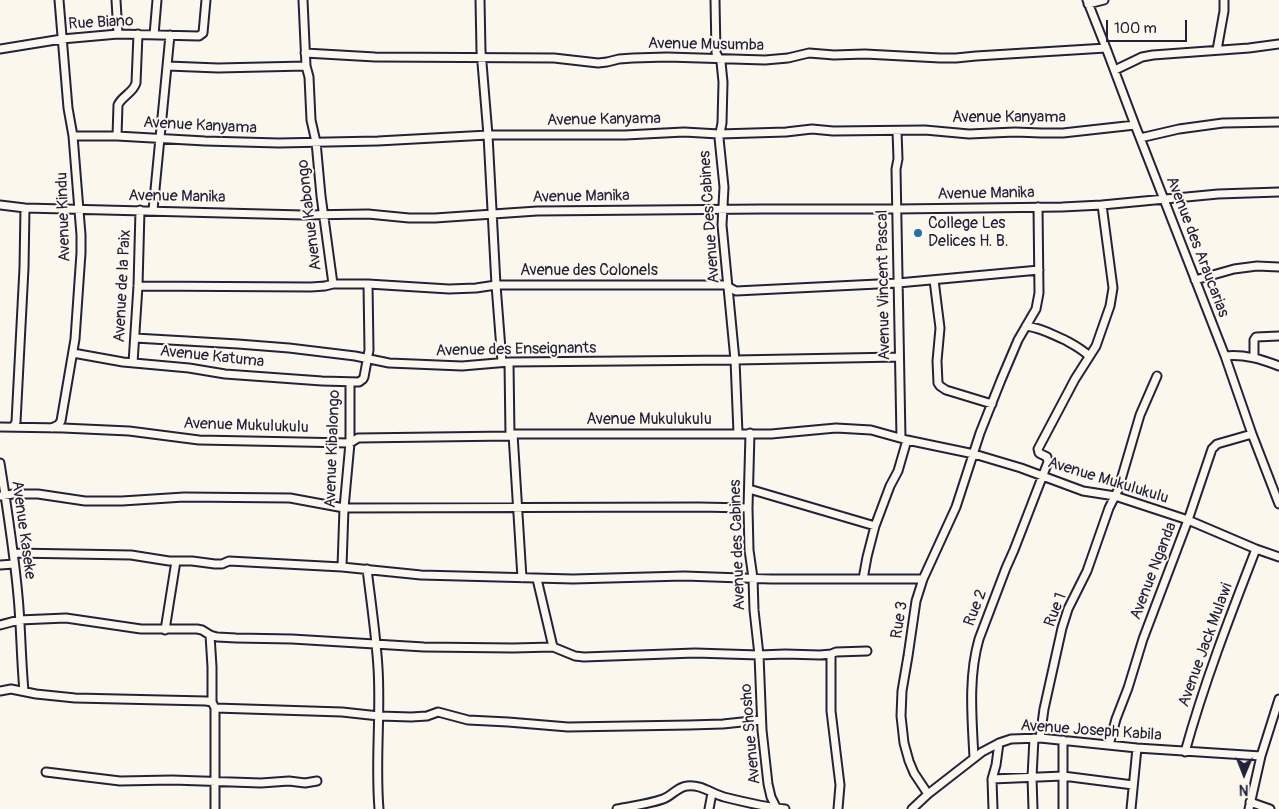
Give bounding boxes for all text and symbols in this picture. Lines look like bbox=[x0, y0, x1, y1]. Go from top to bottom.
scale bar bbox=[1109, 10, 1190, 42]
street label: Rue Biano bbox=[68, 12, 134, 34]
text: 100 m bbox=[1114, 19, 1157, 38]
street label: Avenue Musumba bbox=[648, 34, 764, 56]
street label: Avenue Kanyama bbox=[952, 108, 1066, 128]
street label: Avenue Kanyama bbox=[547, 109, 661, 131]
street label: Avenue Kanyama bbox=[143, 113, 257, 139]
street label: Avenue Des Cabines bbox=[696, 150, 724, 284]
street label: Avenue Kabongo bbox=[294, 158, 326, 272]
street label: Avenue Kindu bbox=[53, 172, 75, 262]
street label: Avenue des Araucarias bbox=[1161, 174, 1233, 320]
street label: Avenue Manika bbox=[937, 184, 1035, 204]
street label: Avenue Manika bbox=[128, 187, 226, 207]
street label: Avenue Manika bbox=[532, 187, 630, 207]
street label: Avenue Vincent Pascal bbox=[873, 210, 895, 360]
place label: College Les Delices H. B. bbox=[928, 214, 1008, 252]
marker: College Les Delices H. B. bbox=[912, 227, 924, 239]
street label: Avenue de la Paix bbox=[110, 229, 136, 343]
street label: Avenue des Colonels bbox=[520, 261, 658, 281]
street label: Avenue des Enseignants bbox=[436, 339, 596, 361]
street label: Avenue Katuma bbox=[159, 342, 265, 372]
street label: Avenue Kibalongo bbox=[321, 390, 345, 508]
street label: Avenue Mukulukulu bbox=[586, 410, 712, 430]
street label: Avenue Mukulukulu bbox=[183, 414, 309, 438]
street label: Avenue Mukulukulu bbox=[1045, 453, 1171, 509]
street label: Avenue Kaseke bbox=[7, 479, 39, 581]
street label: Avenue des Cabines bbox=[726, 479, 750, 611]
street label: Avenue Nganda bbox=[1127, 520, 1181, 622]
street label: Avenue Jack Mulawi bbox=[1175, 580, 1237, 710]
street label: Rue 2 bbox=[960, 587, 992, 629]
street label: Rue 1 bbox=[1041, 590, 1071, 630]
street label: Rue 3 bbox=[888, 600, 912, 640]
street label: Avenue Shosho bbox=[737, 683, 765, 785]
street label: Avenue Joseph Kabila bbox=[1020, 716, 1162, 746]
north arrow bbox=[1219, 749, 1269, 799]
text: N bbox=[1239, 781, 1249, 798]

